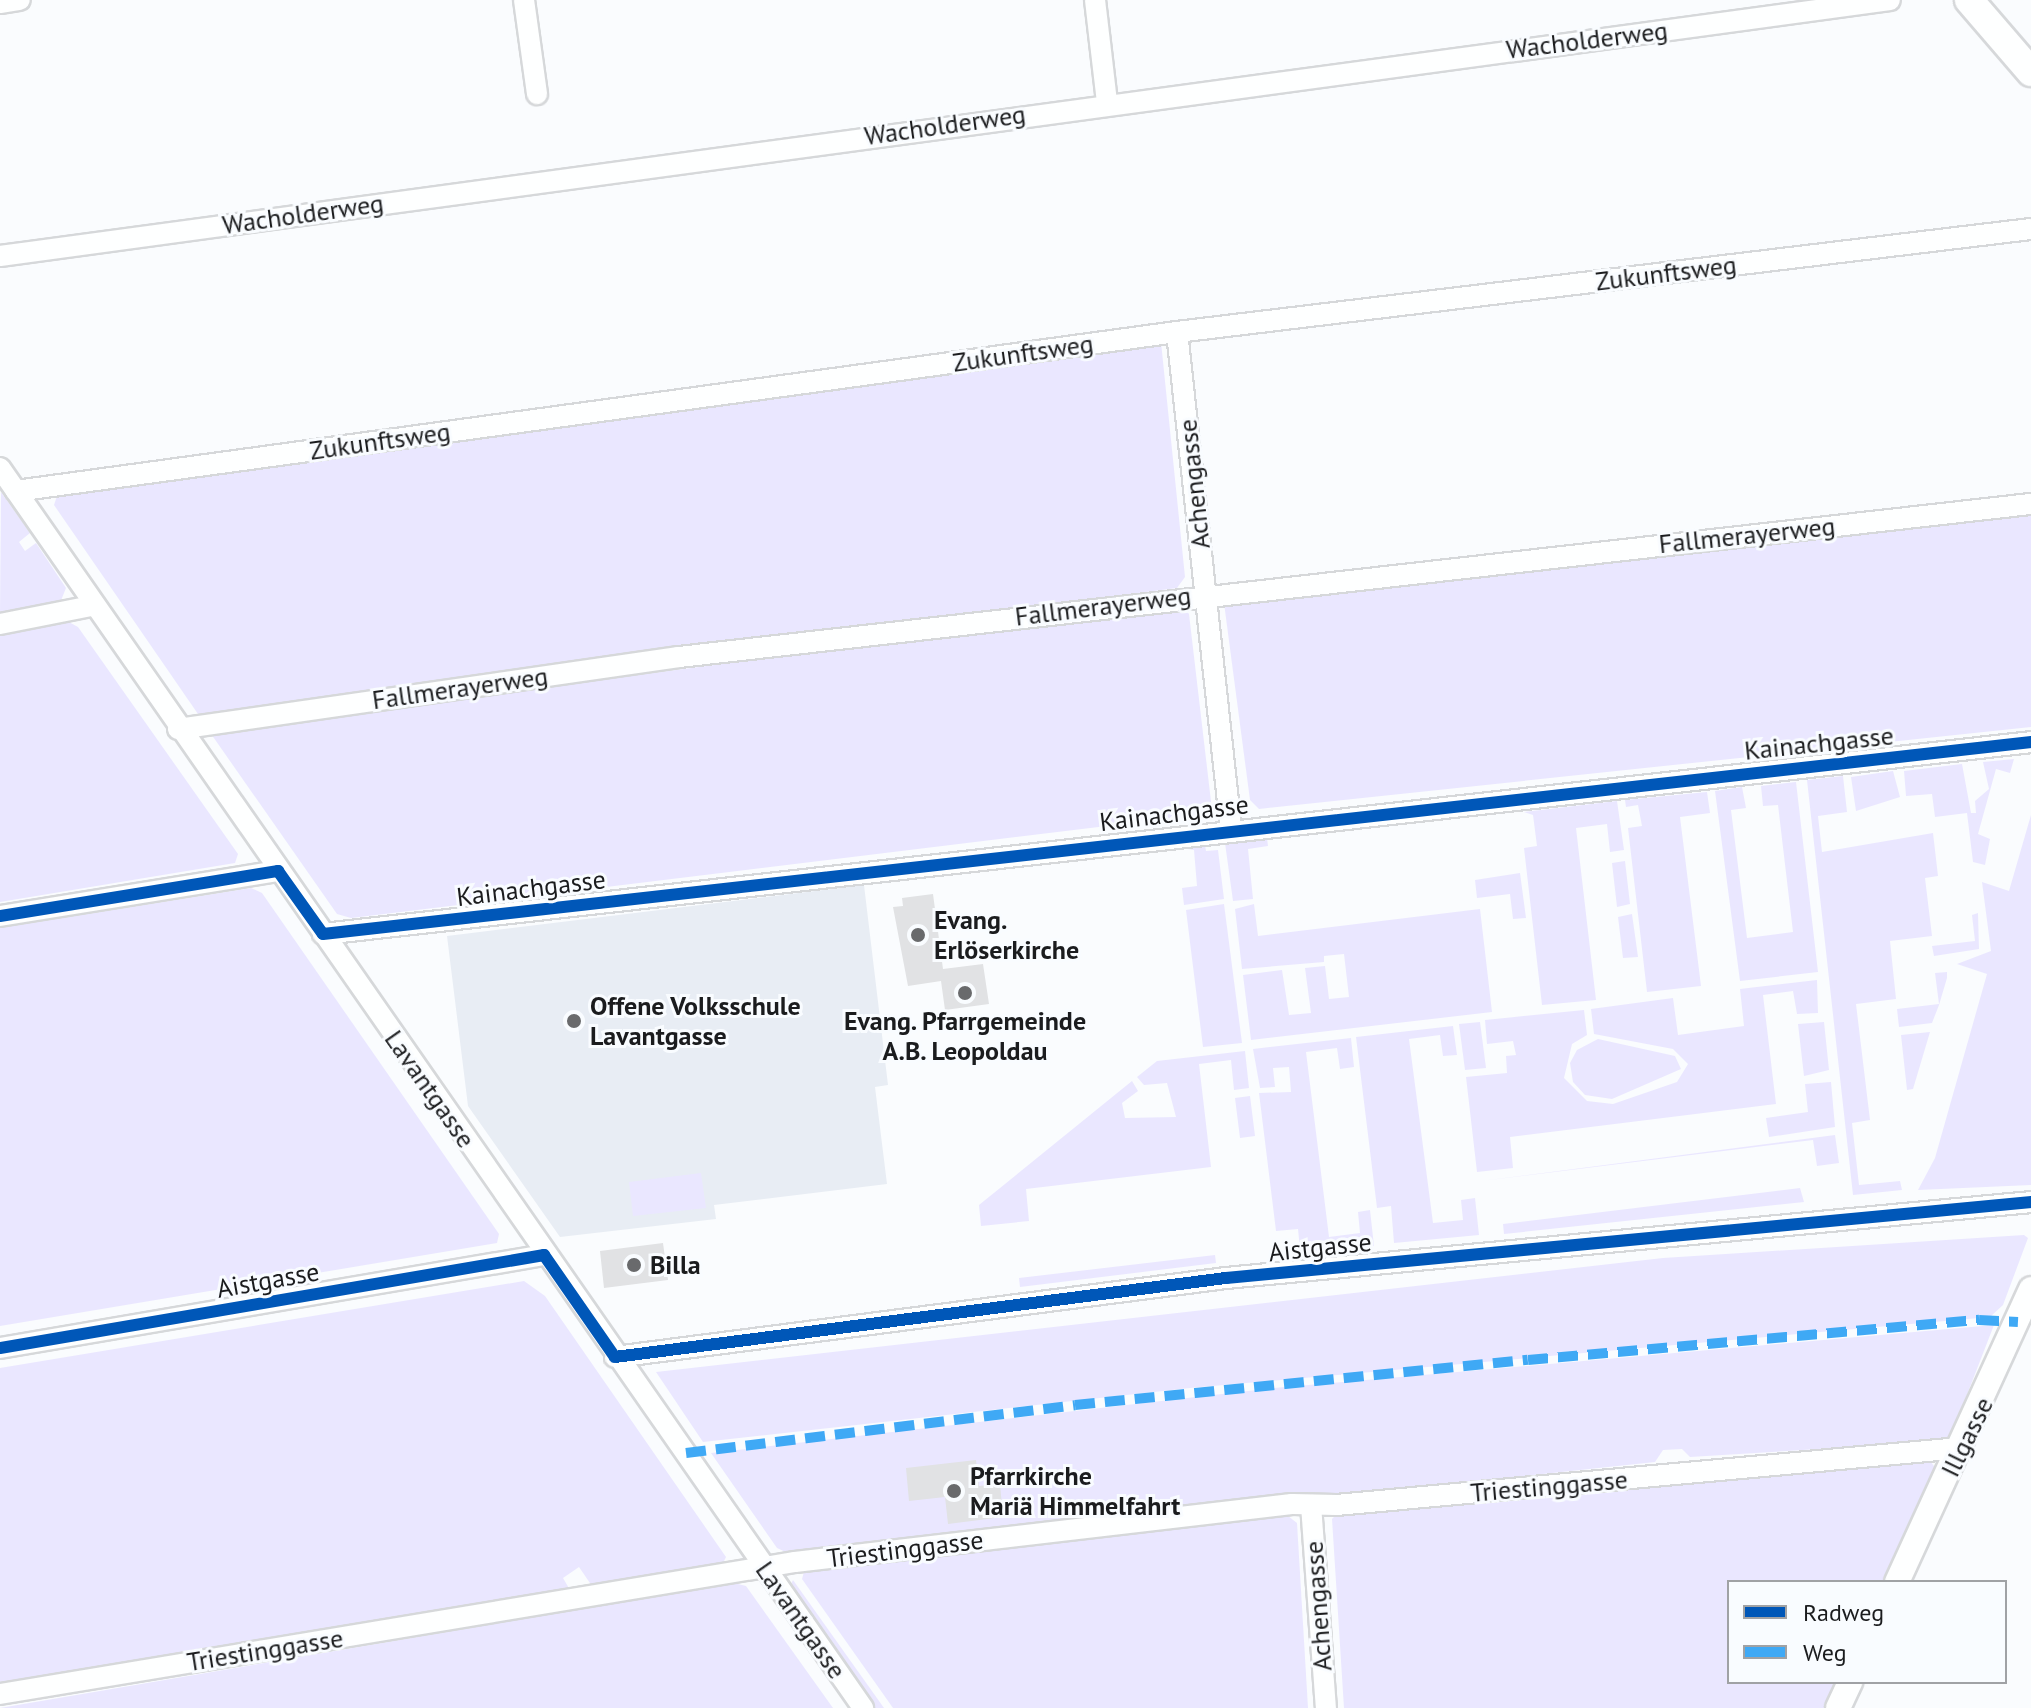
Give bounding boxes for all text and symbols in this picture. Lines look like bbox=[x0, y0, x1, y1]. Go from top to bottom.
street label: Wacholderweg bbox=[1504, 15, 1670, 65]
street label: Wacholderweg bbox=[862, 98, 1028, 152]
street label: Wacholderweg bbox=[220, 187, 386, 241]
street label: Zukunftsweg bbox=[1594, 249, 1738, 297]
street label: Zukunftsweg bbox=[951, 328, 1095, 378]
street label: Zukunftsweg bbox=[308, 416, 452, 466]
street label: Achengasse bbox=[1172, 418, 1216, 550]
street label: Fallmerayerweg bbox=[1657, 510, 1837, 560]
street label: Fallmerayerweg bbox=[1013, 580, 1193, 632]
street label: Fallmerayerweg bbox=[370, 660, 550, 716]
street label: Kainachgasse bbox=[1743, 720, 1895, 766]
street label: Kainachgasse bbox=[1098, 788, 1250, 838]
street label: Kainachgasse bbox=[455, 863, 607, 913]
place label: Evang. Erlöserkirche bbox=[934, 904, 1079, 966]
marker: Evang. Erlöserkirche bbox=[909, 926, 927, 944]
marker: Evang. Pfarrgemeinde A.B. Leopoldau bbox=[956, 984, 974, 1002]
place label: Offene Volksschule Lavantgasse bbox=[590, 990, 801, 1052]
place label: Evang. Pfarrgemeinde A.B. Leopoldau bbox=[843, 1005, 1087, 1066]
marker: Offene Volksschule Lavantgasse bbox=[565, 1012, 583, 1030]
street label: Lavantgasse bbox=[378, 1024, 482, 1154]
street label: Aistgasse bbox=[1267, 1226, 1373, 1268]
place label: Billa bbox=[650, 1249, 701, 1281]
street label: Aistgasse bbox=[214, 1256, 322, 1304]
marker: Billa bbox=[625, 1256, 643, 1274]
street label: Illgasse bbox=[1934, 1392, 2000, 1482]
place label: Pfarrkirche Mariä Himmelfahrt bbox=[970, 1460, 1180, 1522]
street label: Triestinggasse bbox=[1469, 1464, 1629, 1508]
marker: Pfarrkirche Mariä Himmelfahrt bbox=[945, 1482, 963, 1500]
street label: Triestinggasse bbox=[825, 1524, 985, 1574]
street label: Achengasse bbox=[1298, 1540, 1338, 1672]
street label: Lavantgasse bbox=[749, 1555, 853, 1685]
legend bbox=[1727, 1580, 2007, 1684]
text: Radweg bbox=[1803, 1597, 1884, 1628]
street label: Triestinggasse bbox=[185, 1622, 345, 1678]
text: Weg bbox=[1803, 1637, 1847, 1668]

